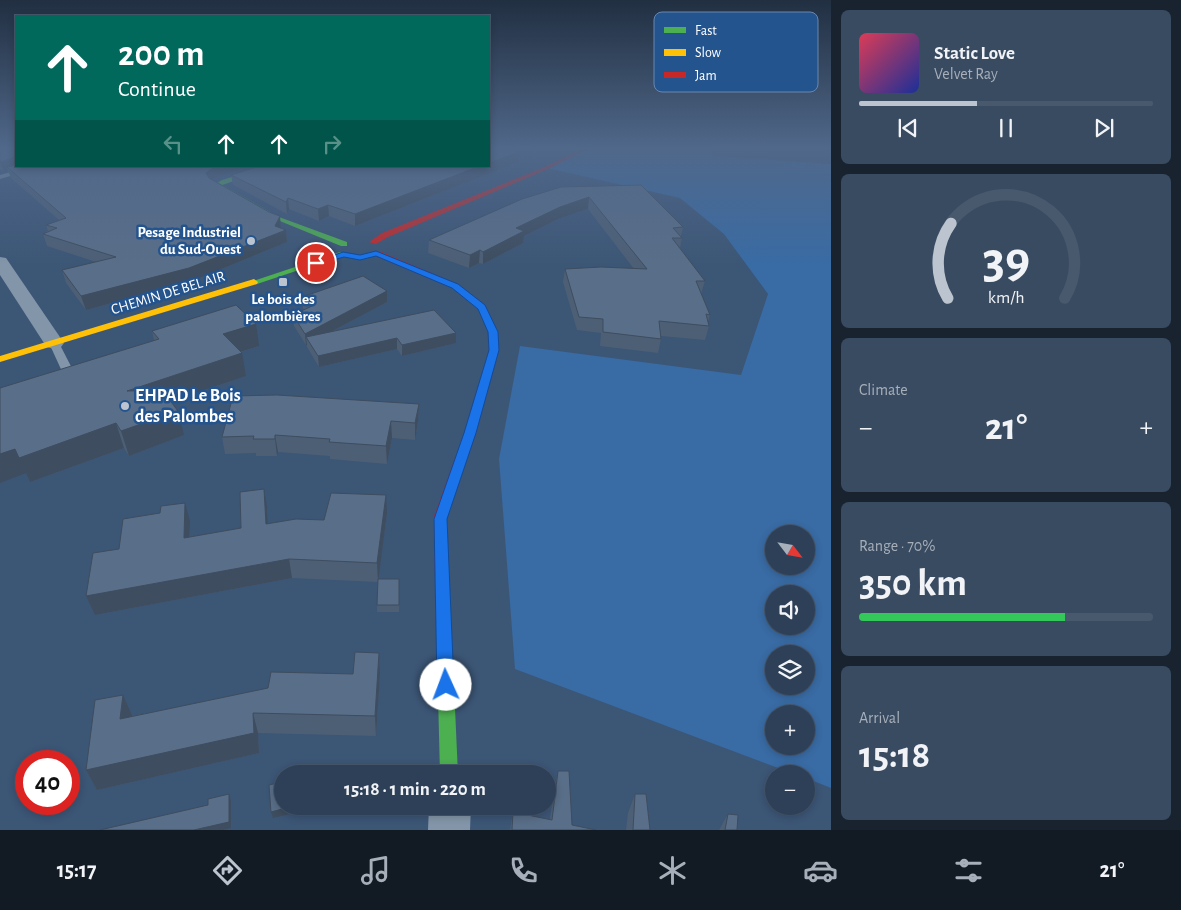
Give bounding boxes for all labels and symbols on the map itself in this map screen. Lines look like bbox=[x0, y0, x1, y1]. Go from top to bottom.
legend bbox=[654, 12, 818, 92]
text: Fast bbox=[695, 24, 717, 38]
text: Slow bbox=[695, 46, 722, 60]
text: Jam bbox=[695, 69, 717, 83]
place label: Pesage Industriel du Sud-Ouest bbox=[137, 225, 241, 257]
marker: Pesage Industriel du Sud-Ouest bbox=[245, 235, 257, 247]
pin bbox=[295, 242, 337, 284]
street label: CHEMIN DE BEL AIR bbox=[109, 269, 227, 317]
marker: Le bois des palombières bbox=[277, 276, 289, 288]
place label: Le bois des palombières bbox=[245, 292, 321, 324]
place label: EHPAD Le Bois des Palombes bbox=[135, 387, 241, 426]
marker: EHPAD Le Bois des Palombes bbox=[119, 400, 131, 412]
north arrow bbox=[765, 525, 815, 575]
position arrow bbox=[419, 658, 471, 710]
speed limit sign: 40 bbox=[15, 750, 80, 815]

